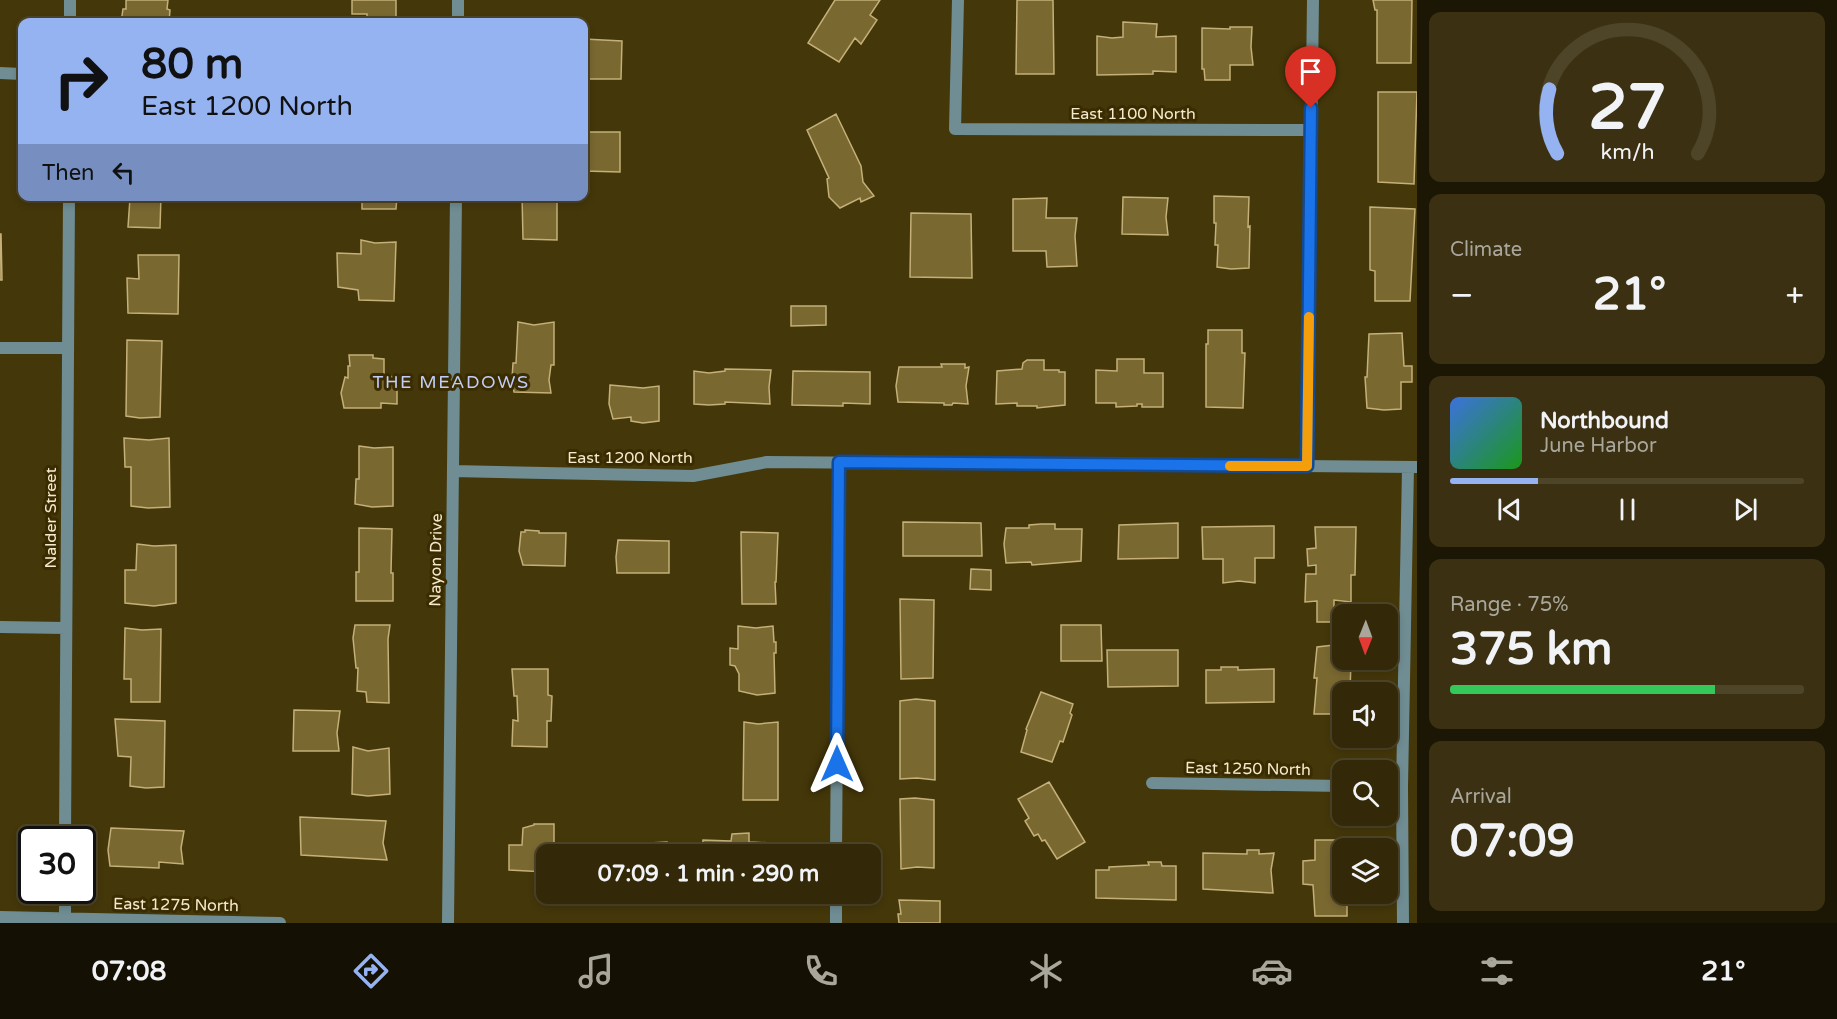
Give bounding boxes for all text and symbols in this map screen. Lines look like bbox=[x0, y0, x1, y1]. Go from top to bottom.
text: 80 m bbox=[141, 39, 243, 90]
icon: right bbox=[42, 42, 120, 120]
pin bbox=[1285, 46, 1336, 108]
icon: arrive bbox=[1294, 55, 1327, 88]
text: 27 bbox=[1588, 71, 1666, 146]
text: East 1200 North bbox=[141, 90, 353, 123]
street label: East 1100 North bbox=[1070, 104, 1196, 124]
text: km/h bbox=[1600, 139, 1654, 165]
icon: left bbox=[107, 156, 140, 189]
text: Then bbox=[42, 160, 95, 186]
text: Climate bbox=[1450, 238, 1522, 262]
text: 21° bbox=[1593, 268, 1666, 322]
text: − bbox=[1450, 276, 1474, 315]
text: + bbox=[1785, 276, 1804, 315]
district label: THE MEADOWS bbox=[373, 371, 529, 393]
text: Northbound bbox=[1540, 408, 1669, 434]
text: June Harbor bbox=[1540, 434, 1657, 458]
street label: East 1200 North bbox=[567, 448, 693, 468]
street label: Nalder Street bbox=[41, 468, 61, 569]
icon: previous bbox=[1493, 493, 1526, 526]
icon: pause bbox=[1611, 493, 1644, 526]
icon: next bbox=[1729, 493, 1762, 526]
street label: Nayon Drive bbox=[425, 513, 447, 607]
text: Range · 75% bbox=[1450, 593, 1569, 617]
north arrow bbox=[1332, 604, 1398, 670]
map controls bbox=[1332, 604, 1398, 904]
text: 375 km bbox=[1450, 623, 1612, 677]
button: sound bbox=[1332, 682, 1398, 748]
position arrow bbox=[805, 732, 869, 796]
street label: East 1250 North bbox=[1185, 758, 1311, 780]
button: search bbox=[1332, 760, 1398, 826]
text: Arrival bbox=[1450, 785, 1512, 809]
text: 07:09 bbox=[1450, 815, 1575, 869]
speed limit sign: 30 bbox=[18, 826, 96, 904]
button: layers bbox=[1332, 838, 1398, 904]
text: 07:09 · 1 min · 290 m bbox=[598, 861, 819, 887]
street label: East 1275 North bbox=[113, 894, 239, 916]
icon: directions bbox=[350, 950, 392, 992]
icon: music bbox=[575, 950, 617, 992]
icon: phone bbox=[800, 950, 842, 992]
icon: climate bbox=[1025, 950, 1067, 992]
icon: car bbox=[1251, 950, 1293, 992]
icon: filters bbox=[1476, 950, 1518, 992]
text: 07:08 bbox=[92, 955, 166, 988]
text: 21° bbox=[1701, 955, 1745, 988]

